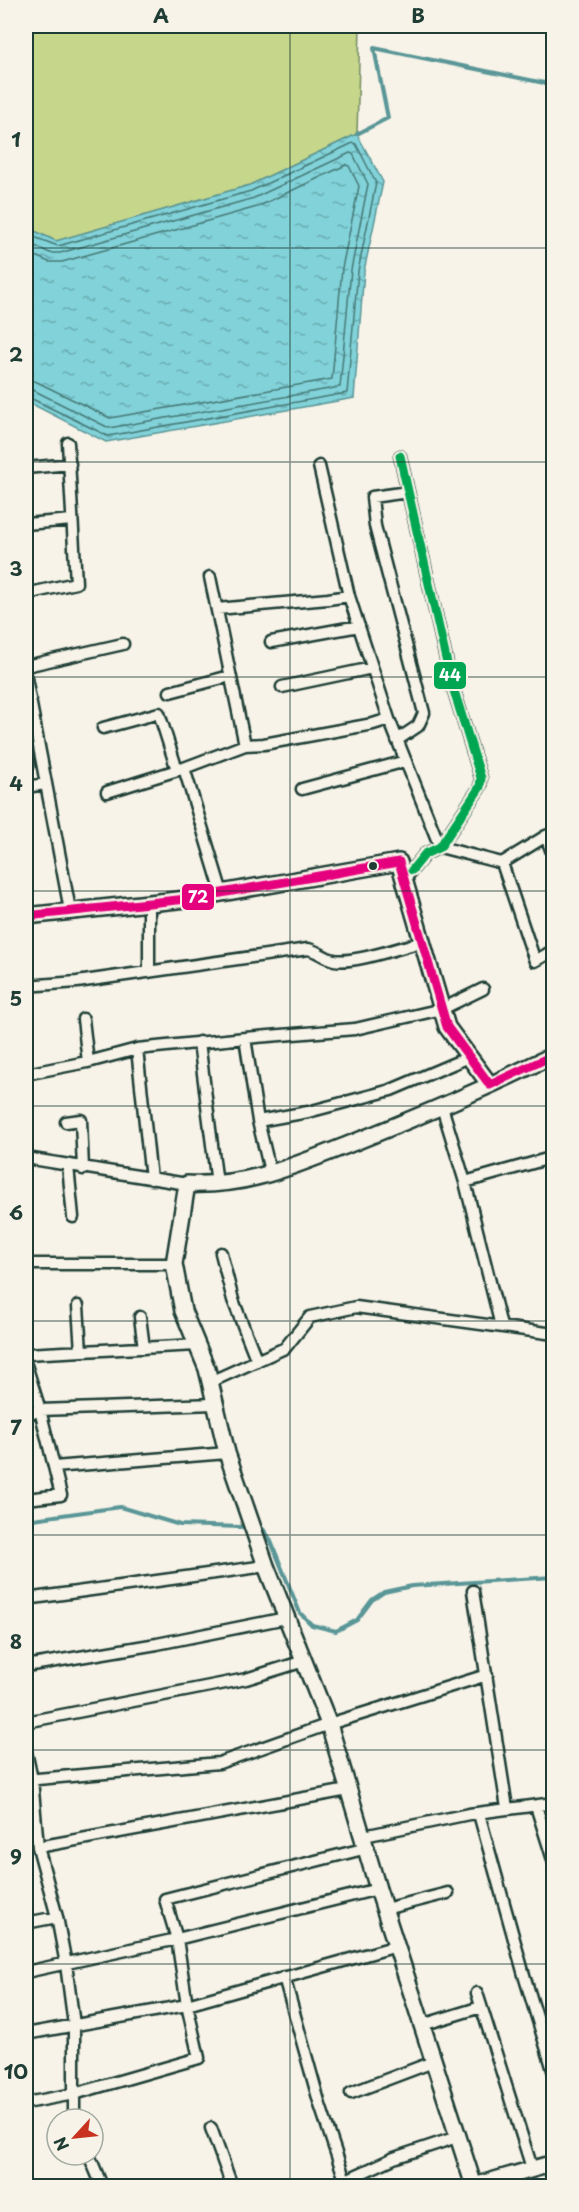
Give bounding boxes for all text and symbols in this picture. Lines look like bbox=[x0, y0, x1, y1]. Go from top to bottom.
text: A bbox=[153, 0, 169, 30]
text: B bbox=[411, 0, 425, 30]
text: 1 bbox=[11, 124, 21, 154]
text: 2 bbox=[9, 339, 23, 369]
text: 3 bbox=[9, 553, 23, 583]
line badge: 44 bbox=[433, 661, 467, 690]
text: 44 bbox=[439, 662, 461, 686]
text: 4 bbox=[9, 768, 23, 798]
unlabelled marker bbox=[367, 860, 379, 872]
line badge: 72 bbox=[181, 883, 215, 911]
text: 72 bbox=[188, 884, 208, 908]
text: 5 bbox=[10, 983, 22, 1013]
text: 6 bbox=[9, 1197, 23, 1227]
text: 7 bbox=[10, 1412, 22, 1442]
text: 8 bbox=[10, 1626, 22, 1656]
text: 9 bbox=[10, 1841, 22, 1871]
text: 10 bbox=[4, 2056, 28, 2086]
north arrow bbox=[45, 2107, 105, 2167]
text: N bbox=[47, 2133, 74, 2155]

